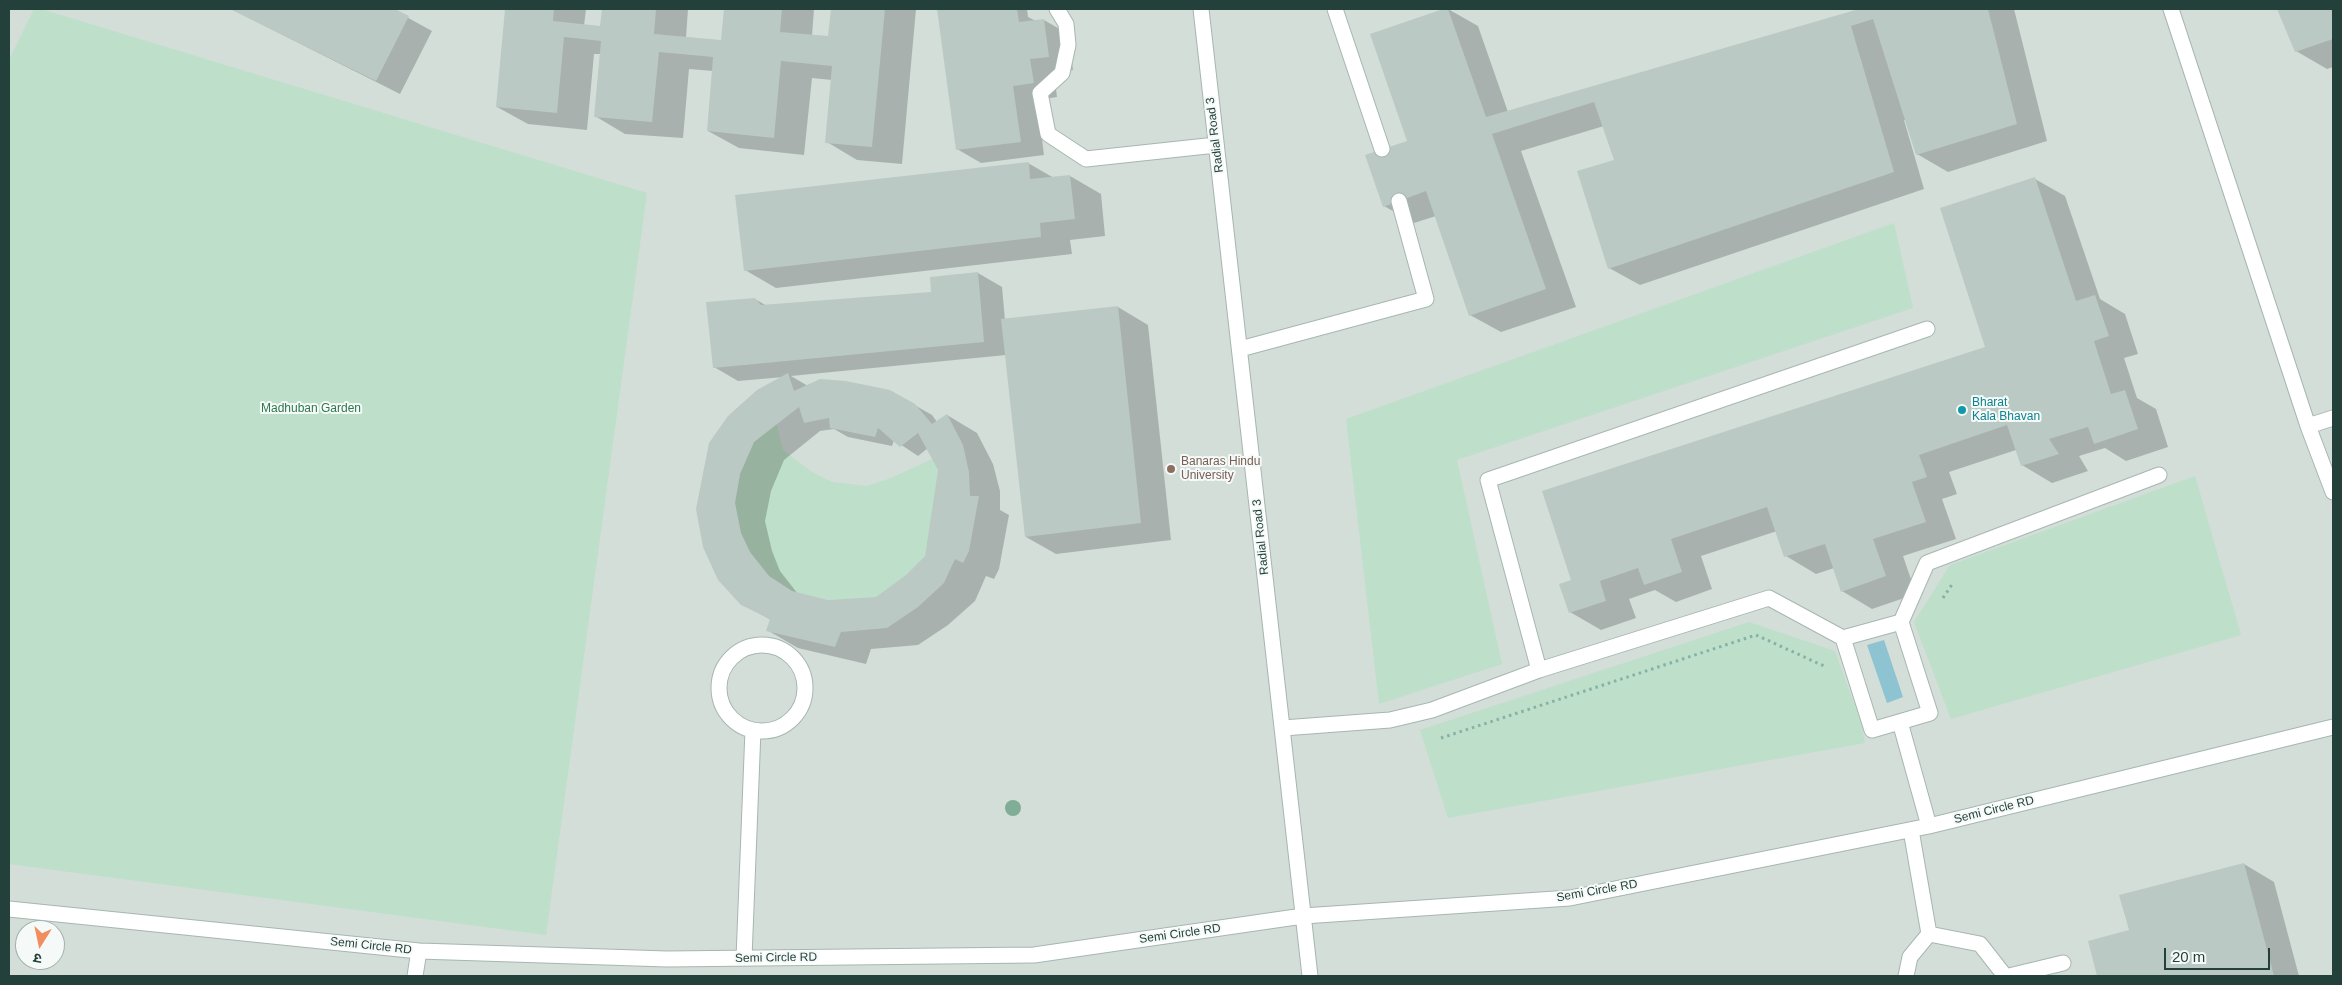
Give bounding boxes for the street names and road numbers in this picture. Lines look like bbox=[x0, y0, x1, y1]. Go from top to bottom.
street label: Radial Road 3 bbox=[1203, 96, 1227, 174]
street label: Radial Road 3 bbox=[1250, 498, 1272, 576]
street label: Semi Circle RD bbox=[1952, 793, 2036, 827]
street label: Semi Circle RD bbox=[1555, 877, 1639, 905]
street label: Semi Circle RD bbox=[1138, 921, 1222, 947]
street label: Semi Circle RD bbox=[329, 935, 413, 957]
street label: Semi Circle RD bbox=[735, 950, 817, 966]

